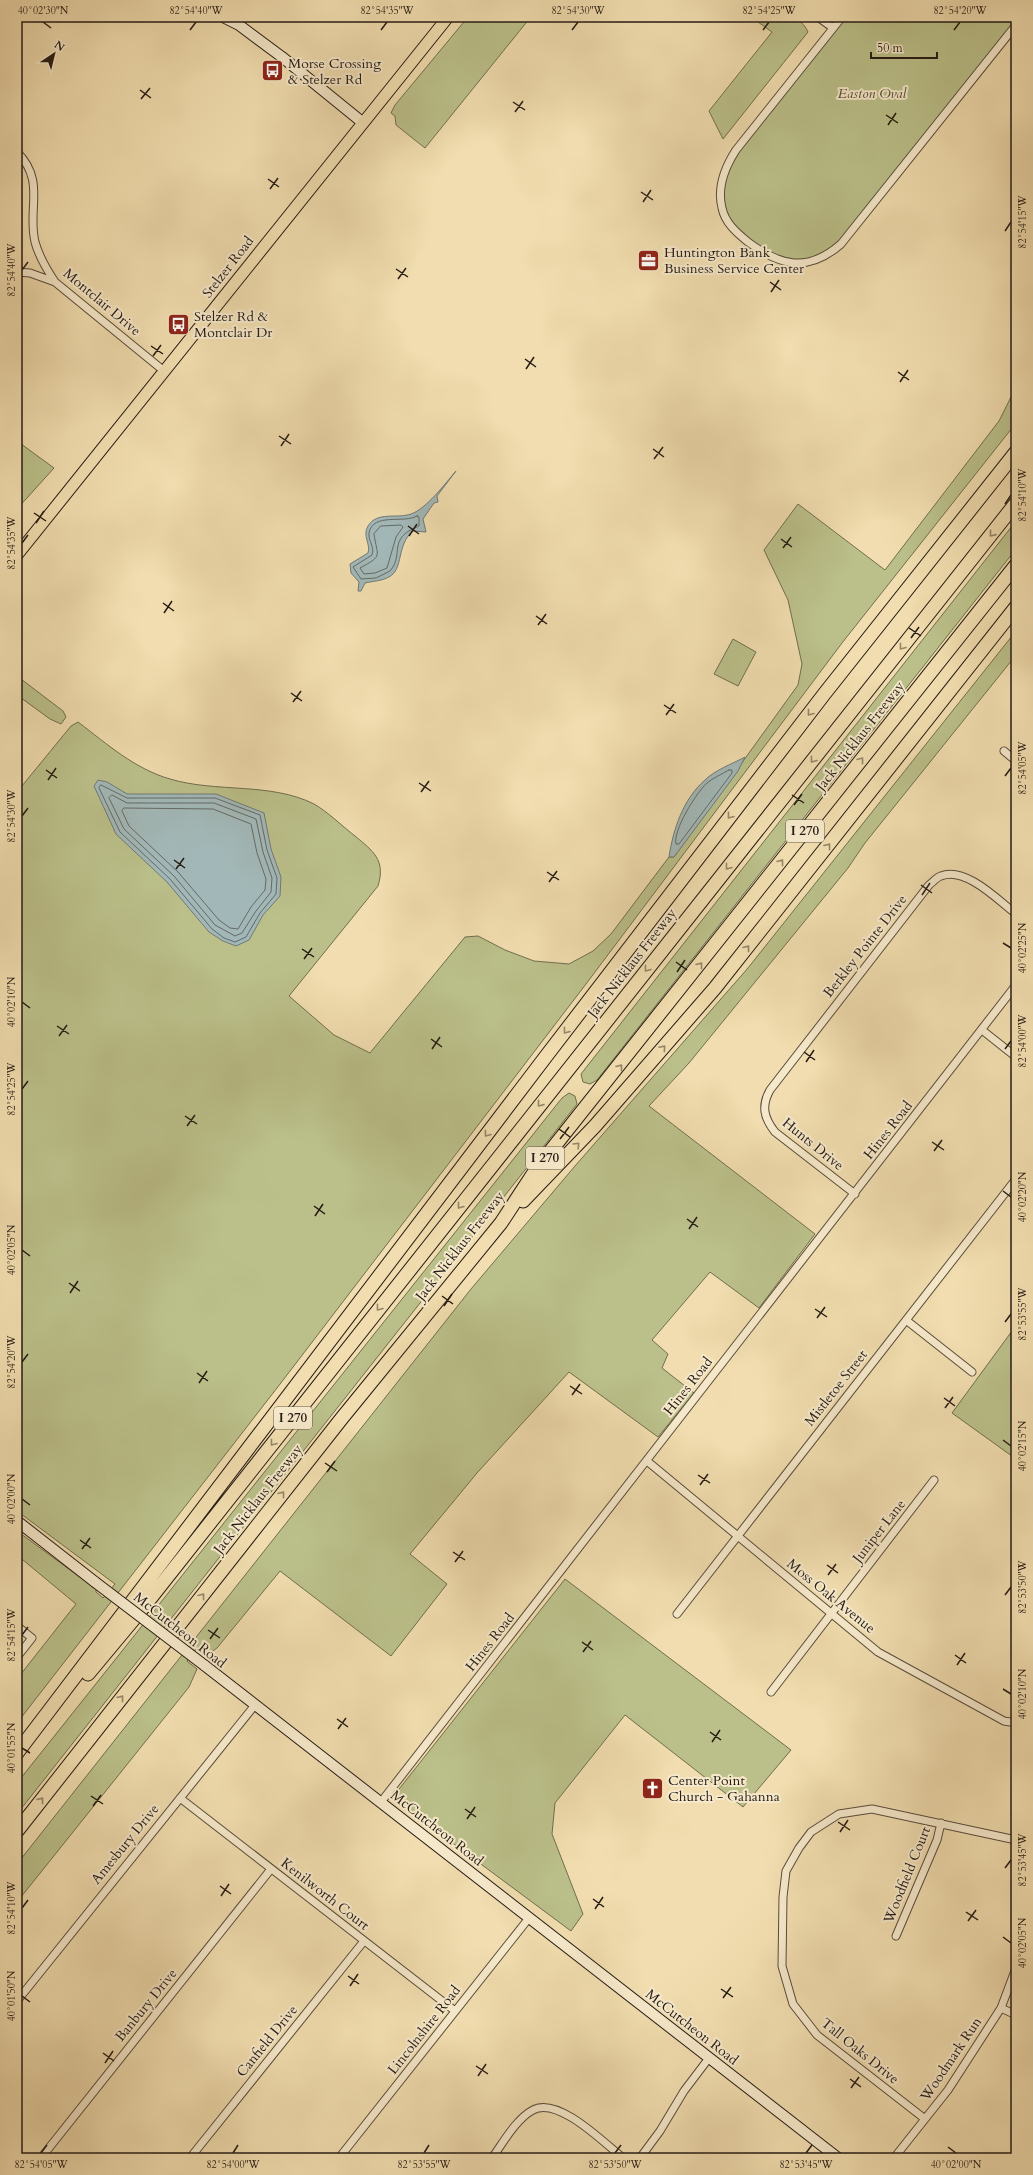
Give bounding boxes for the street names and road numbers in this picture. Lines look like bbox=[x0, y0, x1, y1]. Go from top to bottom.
street label: Stelzer Road bbox=[198, 232, 258, 302]
street label: Montclair Drive bbox=[59, 264, 145, 340]
street label: Jack Nicklaus Freeway bbox=[810, 677, 909, 796]
road number: I 270 bbox=[786, 820, 824, 842]
street label: Berkley Pointe Drive bbox=[819, 891, 911, 1001]
street label: Jack Nicklaus Freeway bbox=[582, 904, 681, 1023]
street label: Hines Road bbox=[859, 1096, 917, 1163]
street label: Hunts Drive bbox=[778, 1113, 848, 1175]
road number: I 270 bbox=[526, 1147, 564, 1169]
street label: Jack Nicklaus Freeway bbox=[410, 1187, 509, 1306]
street label: Mistletoe Street bbox=[800, 1345, 872, 1430]
street label: Hines Road bbox=[659, 1352, 717, 1419]
road number: I 270 bbox=[274, 1407, 312, 1429]
street label: Jack Nicklaus Freeway bbox=[208, 1440, 307, 1559]
street label: Juniper Lane bbox=[847, 1495, 910, 1568]
street label: Moss Oak Avenue bbox=[783, 1554, 879, 1638]
street label: McCutcheon Road bbox=[130, 1588, 231, 1673]
street label: Hines Road bbox=[461, 1608, 519, 1675]
street label: McCutcheon Road bbox=[387, 1786, 488, 1871]
street label: Amesbury Drive bbox=[87, 1800, 163, 1888]
street label: Woodfield Court bbox=[879, 1823, 935, 1927]
street label: Kenilworth Court bbox=[277, 1853, 374, 1935]
street label: Banbury Drive bbox=[111, 1964, 181, 2046]
street label: Lincolnshire Road bbox=[383, 1981, 465, 2078]
street label: McCutcheon Road bbox=[642, 1985, 743, 2070]
street label: Canfield Drive bbox=[232, 2001, 302, 2081]
street label: Woodmark Run bbox=[915, 2013, 986, 2106]
street label: Tall Oaks Drive bbox=[817, 2014, 903, 2088]

